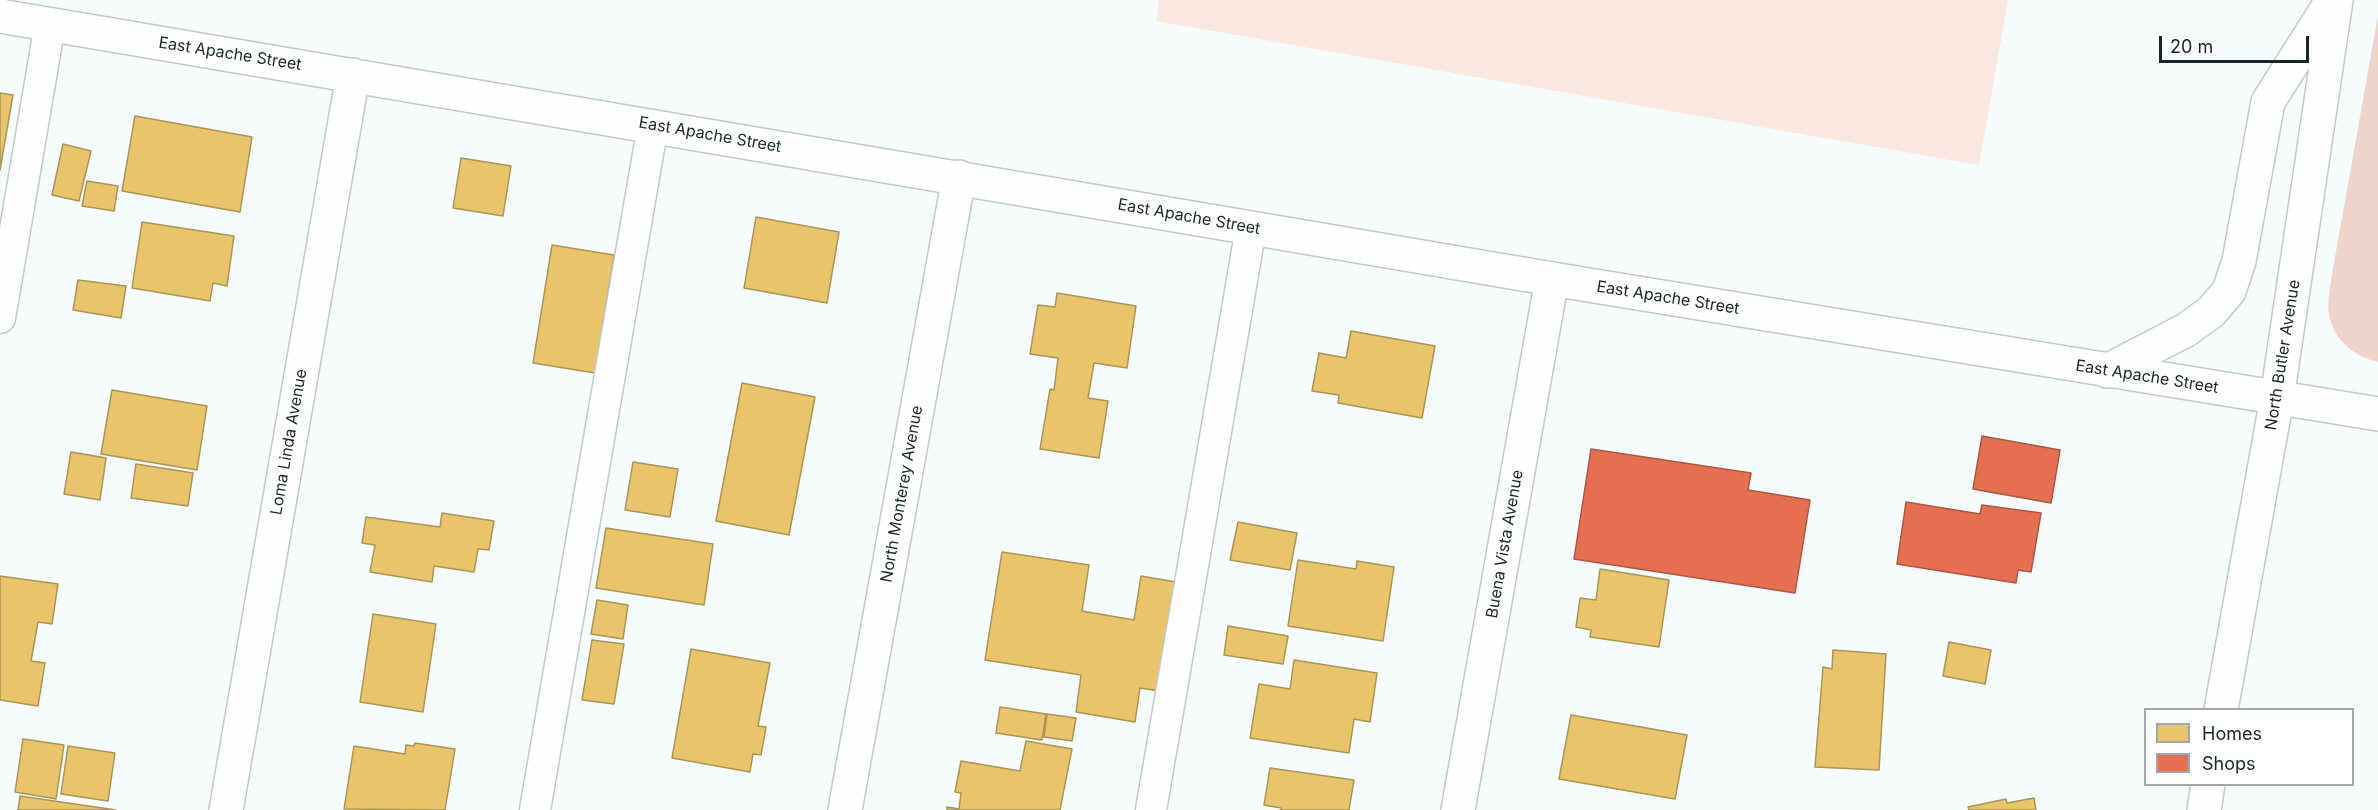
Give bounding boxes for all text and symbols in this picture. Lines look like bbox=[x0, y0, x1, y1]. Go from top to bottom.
scale bar bbox=[2162, 24, 2312, 62]
street label: East Apache Street bbox=[157, 33, 303, 75]
text: 20 m bbox=[2170, 36, 2213, 57]
street label: East Apache Street bbox=[637, 113, 783, 157]
street label: East Apache Street bbox=[1116, 195, 1262, 239]
street label: East Apache Street bbox=[1595, 277, 1741, 319]
street label: North Butler Avenue bbox=[2262, 278, 2304, 432]
street label: East Apache Street bbox=[2074, 356, 2220, 398]
street label: Loma Linda Avenue bbox=[267, 367, 311, 517]
street label: North Monterey Avenue bbox=[877, 404, 927, 584]
street label: Buena Vista Avenue bbox=[1482, 468, 1528, 620]
legend bbox=[2144, 708, 2354, 786]
text: Homes bbox=[2202, 723, 2262, 744]
text: Shops bbox=[2202, 753, 2256, 774]

